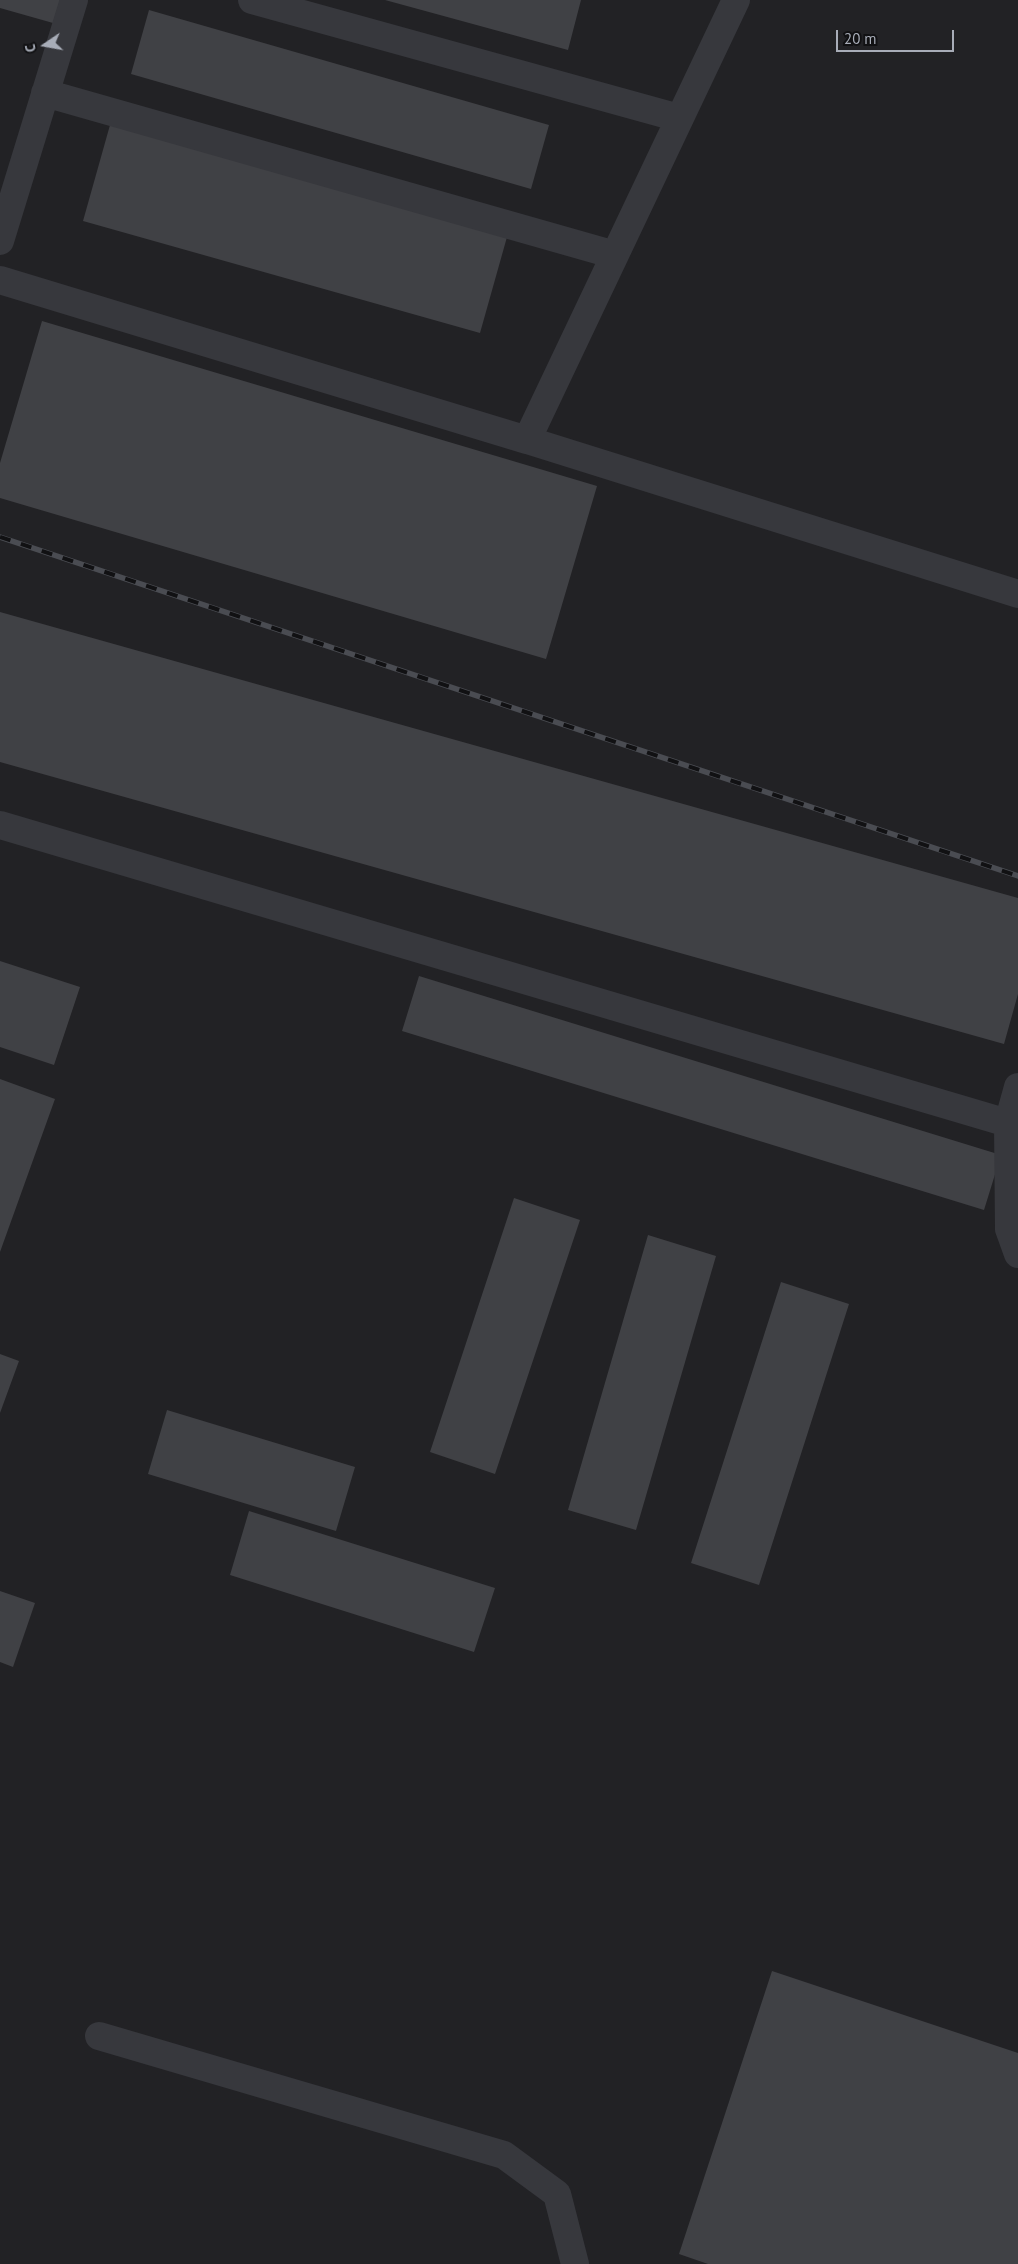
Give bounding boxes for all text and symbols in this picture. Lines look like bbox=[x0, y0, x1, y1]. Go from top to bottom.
north arrow bbox=[20, 20, 70, 70]
scale bar bbox=[838, 20, 956, 52]
text: 20 m bbox=[844, 29, 877, 48]
text: С bbox=[21, 42, 40, 54]

